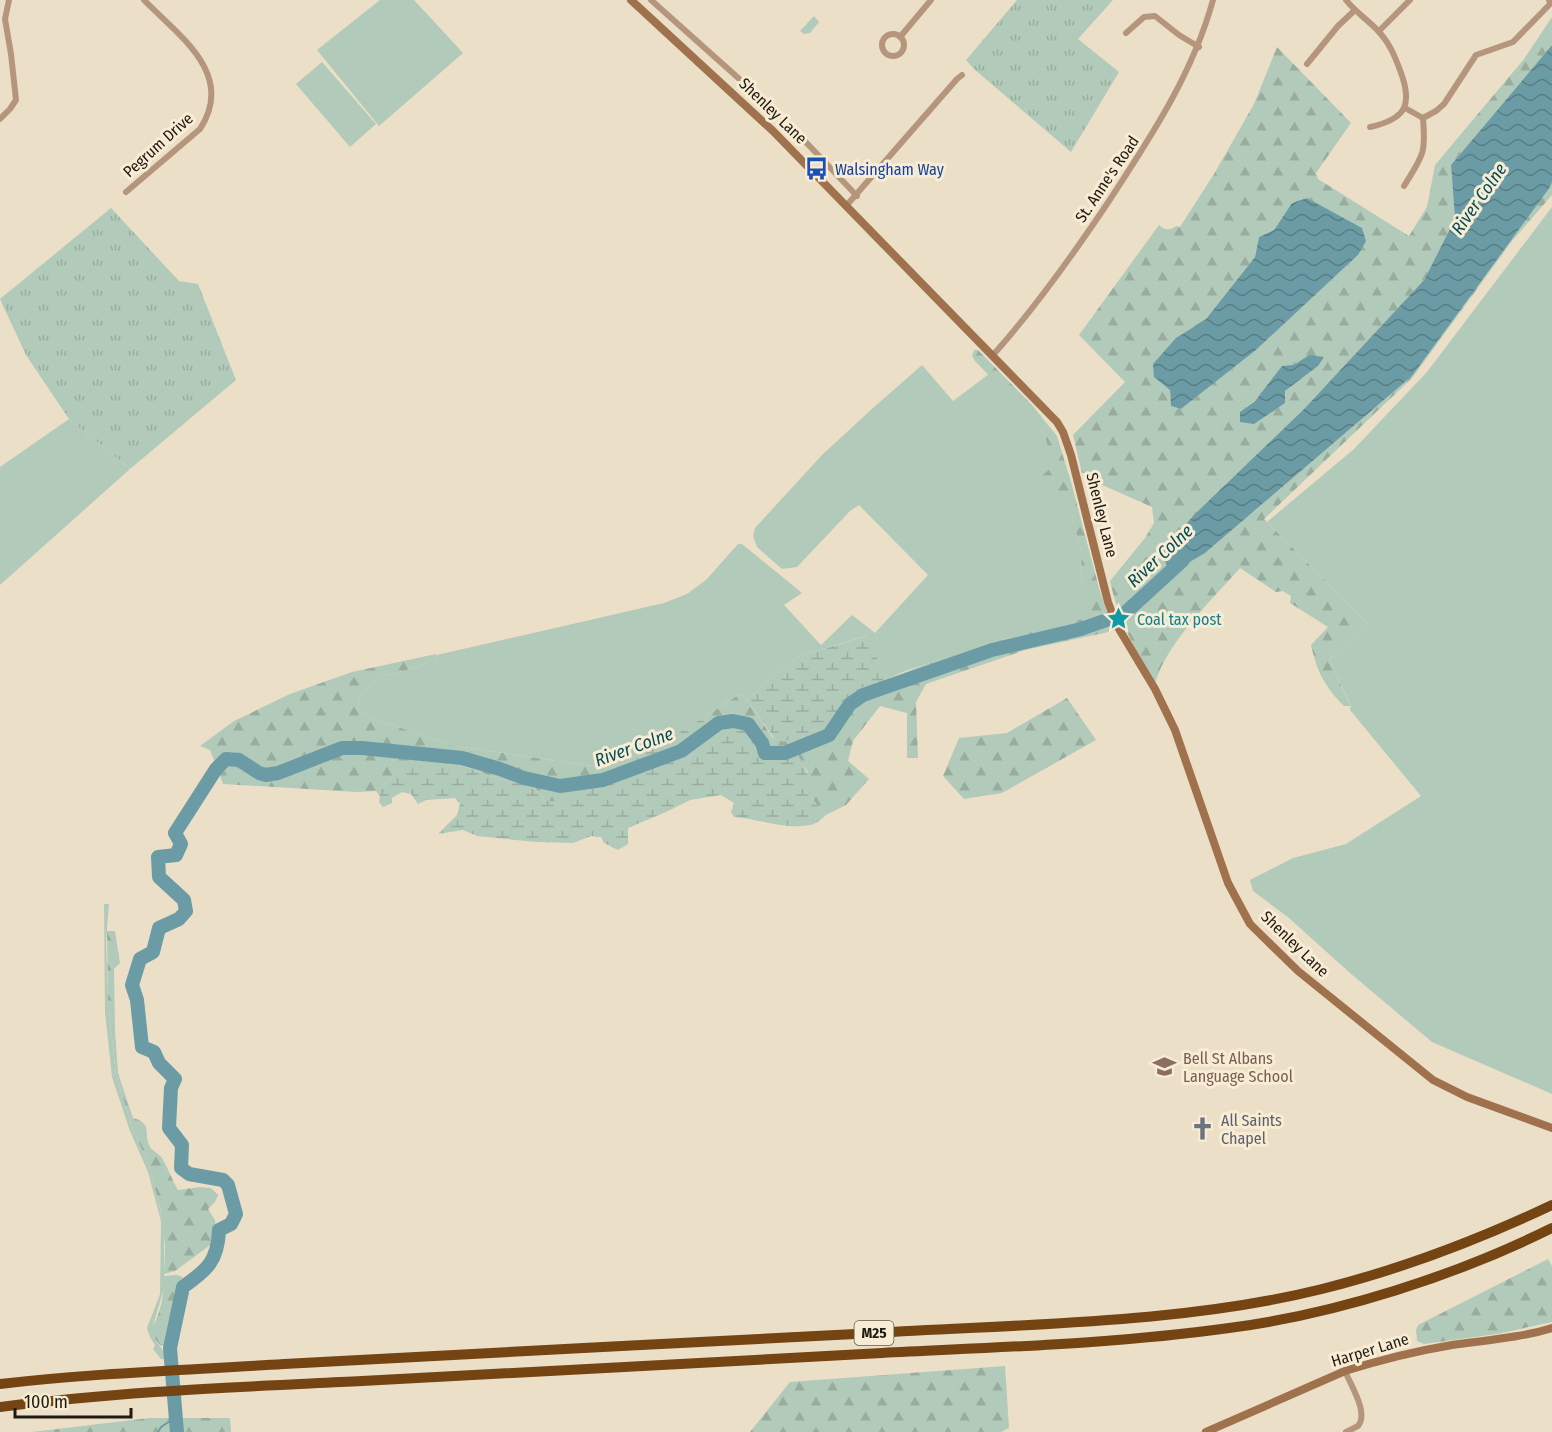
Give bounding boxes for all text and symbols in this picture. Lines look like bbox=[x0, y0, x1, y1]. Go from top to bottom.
street label: Shenley Lane bbox=[735, 74, 811, 148]
street label: Pegrum Drive bbox=[119, 109, 197, 181]
street label: St. Anne's Road bbox=[1071, 132, 1143, 226]
bus stop icon: Walsingham Way bbox=[804, 156, 830, 182]
water label: River Colne bbox=[1446, 159, 1512, 239]
place label: Walsingham Way bbox=[835, 160, 945, 179]
street label: Shenley Lane bbox=[1082, 471, 1122, 559]
water label: River Colne bbox=[1123, 520, 1198, 592]
place icon: Coal tax post bbox=[1106, 606, 1132, 632]
place label: Coal tax post bbox=[1137, 610, 1222, 629]
water label: River Colne bbox=[592, 722, 677, 771]
street label: Shenley Lane bbox=[1257, 907, 1333, 981]
place label: Bell St Albans Language School bbox=[1183, 1049, 1293, 1086]
school or university icon: Bell St Albans Language School bbox=[1152, 1054, 1178, 1080]
place label: All Saints Chapel bbox=[1221, 1111, 1282, 1148]
church icon: All Saints Chapel bbox=[1190, 1116, 1216, 1142]
road number: M25 bbox=[854, 1321, 894, 1345]
street label: Harper Lane bbox=[1329, 1329, 1411, 1371]
scale bar bbox=[15, 1381, 130, 1419]
text: 100 m bbox=[24, 1391, 68, 1413]

